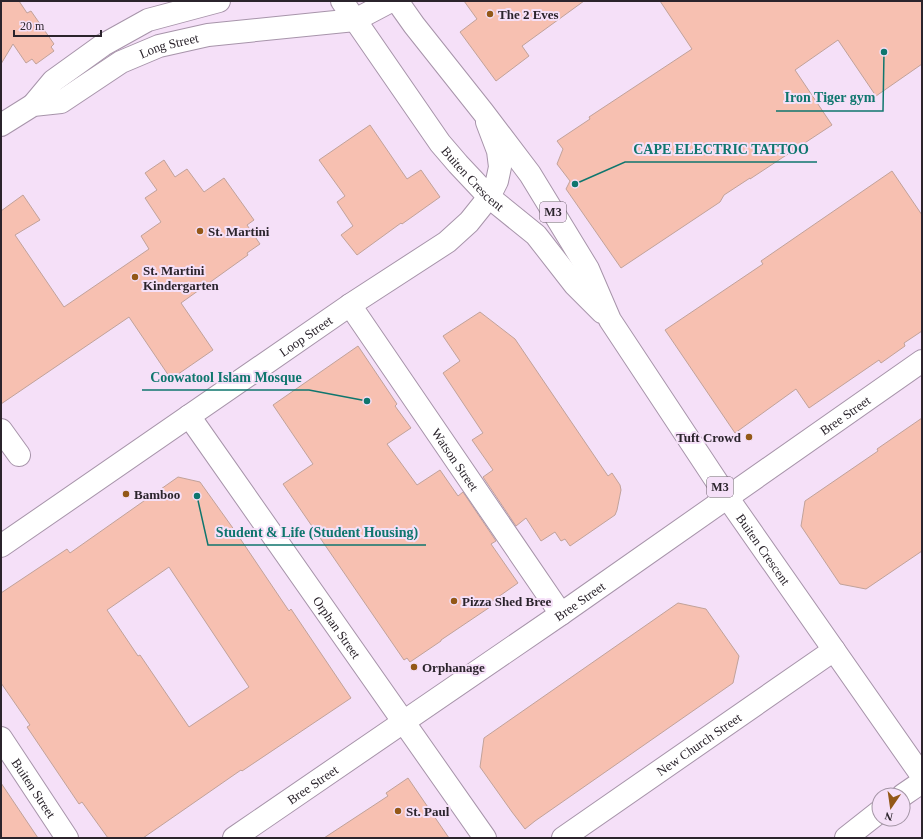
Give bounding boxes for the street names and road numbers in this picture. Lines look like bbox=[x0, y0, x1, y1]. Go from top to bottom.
street label: Long Street bbox=[137, 30, 200, 61]
street label: Buiten Crescent bbox=[438, 144, 507, 214]
road number: M3 bbox=[540, 202, 566, 222]
street label: Loop Street bbox=[276, 312, 335, 360]
street label: Bree Street bbox=[817, 392, 874, 438]
street label: Watson Street bbox=[428, 426, 482, 494]
road number: M3 bbox=[707, 477, 733, 497]
street label: Buiten Crescent bbox=[733, 511, 793, 588]
street label: Bree Street bbox=[552, 578, 608, 624]
street label: Orphan Street bbox=[310, 593, 364, 662]
street label: New Church Street bbox=[654, 710, 744, 779]
street label: Buiten Street bbox=[9, 756, 59, 821]
street label: Bree Street bbox=[284, 762, 341, 807]

